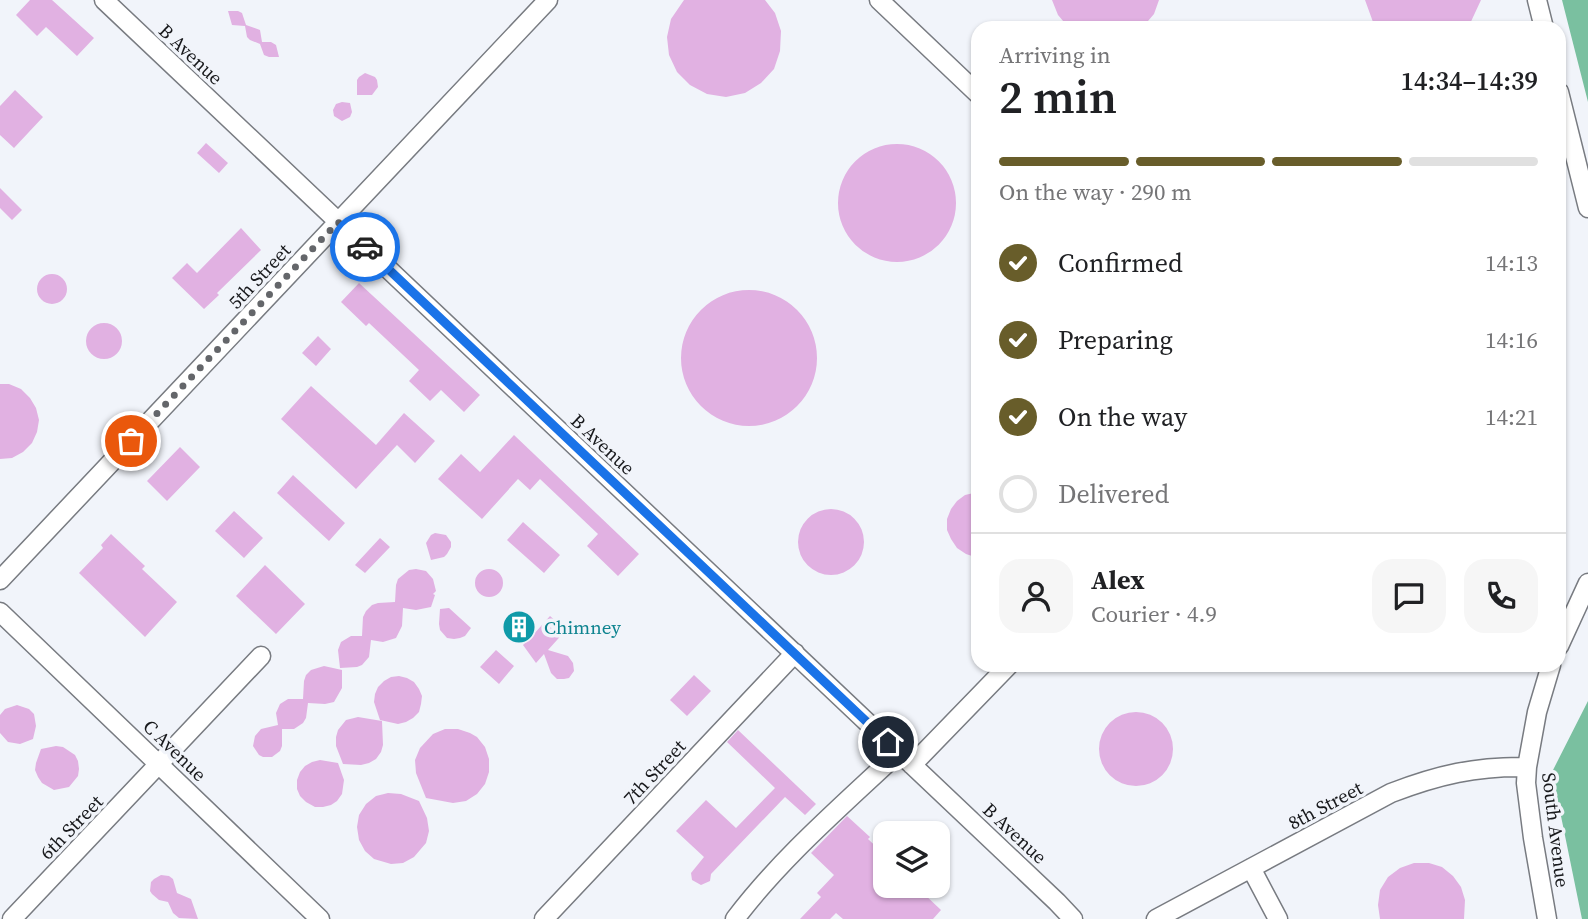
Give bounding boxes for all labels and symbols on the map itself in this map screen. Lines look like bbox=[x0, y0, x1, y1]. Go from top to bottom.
street label: B Avenue bbox=[153, 18, 229, 90]
courier bbox=[330, 212, 400, 282]
street label: 5th Street bbox=[222, 237, 297, 314]
street label: B Avenue bbox=[565, 408, 641, 480]
pin bbox=[101, 411, 161, 471]
building icon: Chimney bbox=[500, 608, 538, 646]
place label: Chimney bbox=[544, 614, 621, 640]
pin bbox=[858, 712, 918, 772]
street label: C Avenue bbox=[138, 713, 212, 787]
street label: 7th Street bbox=[617, 733, 692, 810]
street label: South Avenue bbox=[1536, 771, 1576, 889]
street label: 8th Street bbox=[1283, 774, 1367, 835]
street label: 6th Street bbox=[34, 788, 109, 865]
street label: B Avenue bbox=[977, 797, 1053, 869]

